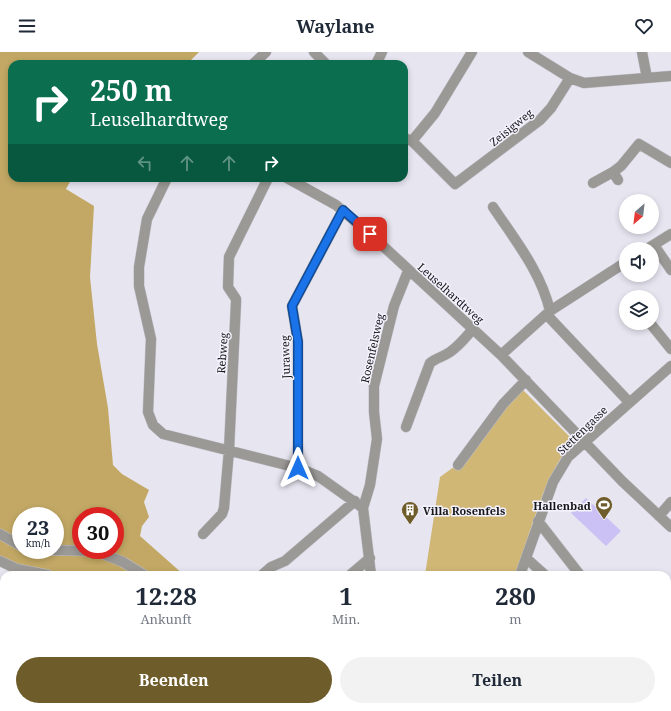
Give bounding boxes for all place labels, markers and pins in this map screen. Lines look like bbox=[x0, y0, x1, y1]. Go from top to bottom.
pin bbox=[353, 217, 387, 251]
sports icon: Hallenbad bbox=[594, 495, 614, 520]
place label: Hallenbad bbox=[533, 498, 591, 513]
building icon: Villa Rosenfels bbox=[400, 500, 420, 525]
place label: Villa Rosenfels bbox=[423, 503, 505, 518]

